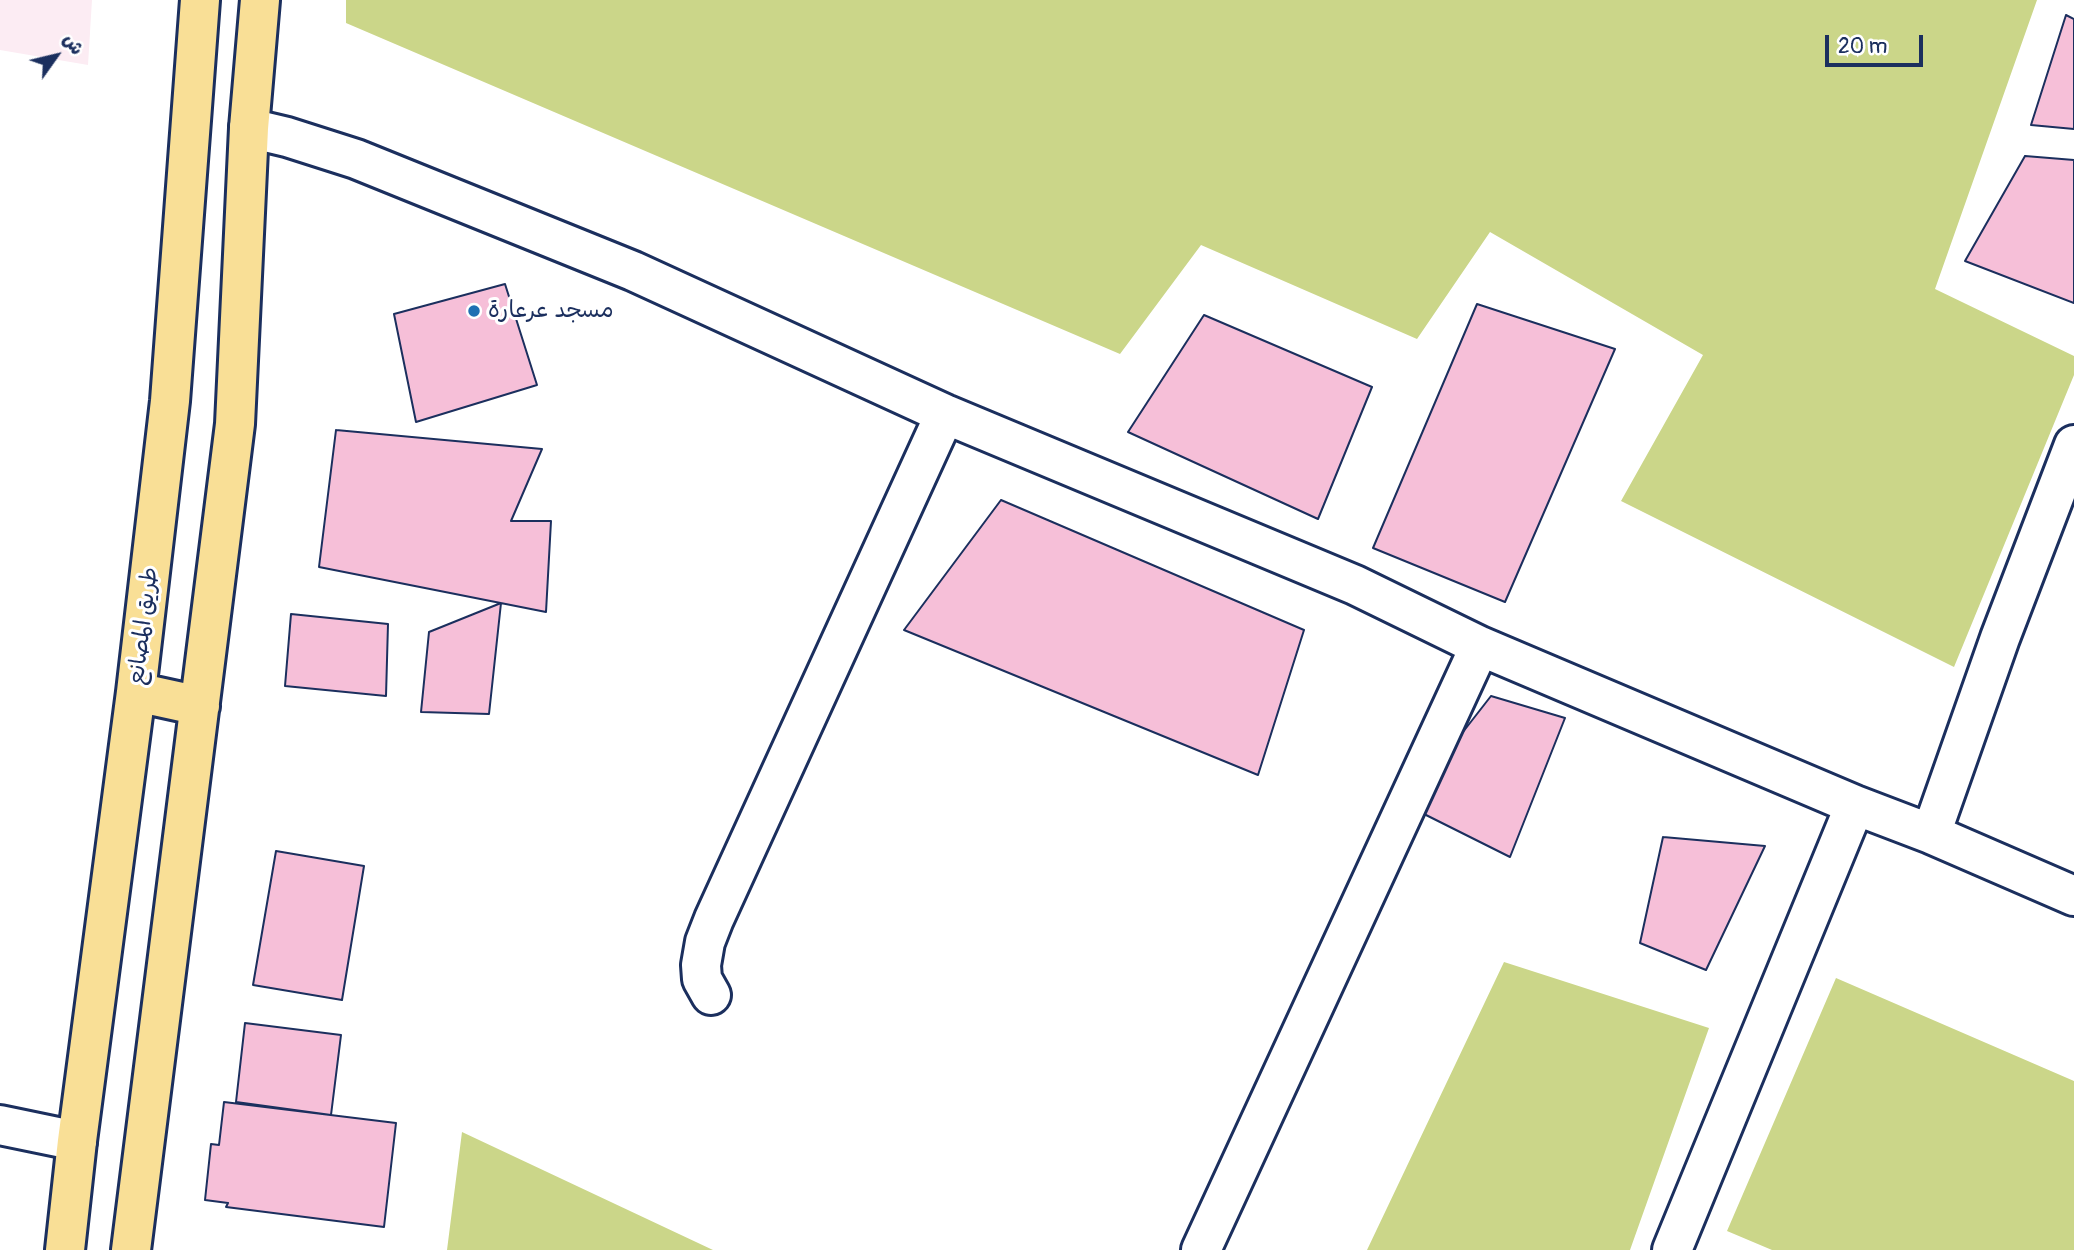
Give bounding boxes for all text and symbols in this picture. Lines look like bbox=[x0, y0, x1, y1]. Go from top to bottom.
north arrow bbox=[21, 21, 91, 91]
scale bar bbox=[1829, 21, 1927, 65]
text: ش bbox=[58, 29, 89, 60]
text: 20 m bbox=[1838, 33, 1887, 60]
place label: مسجد عرعارة bbox=[488, 297, 614, 325]
marker: مسجد عرعارة bbox=[466, 303, 482, 319]
street label: طريق المصانع bbox=[123, 565, 165, 687]

